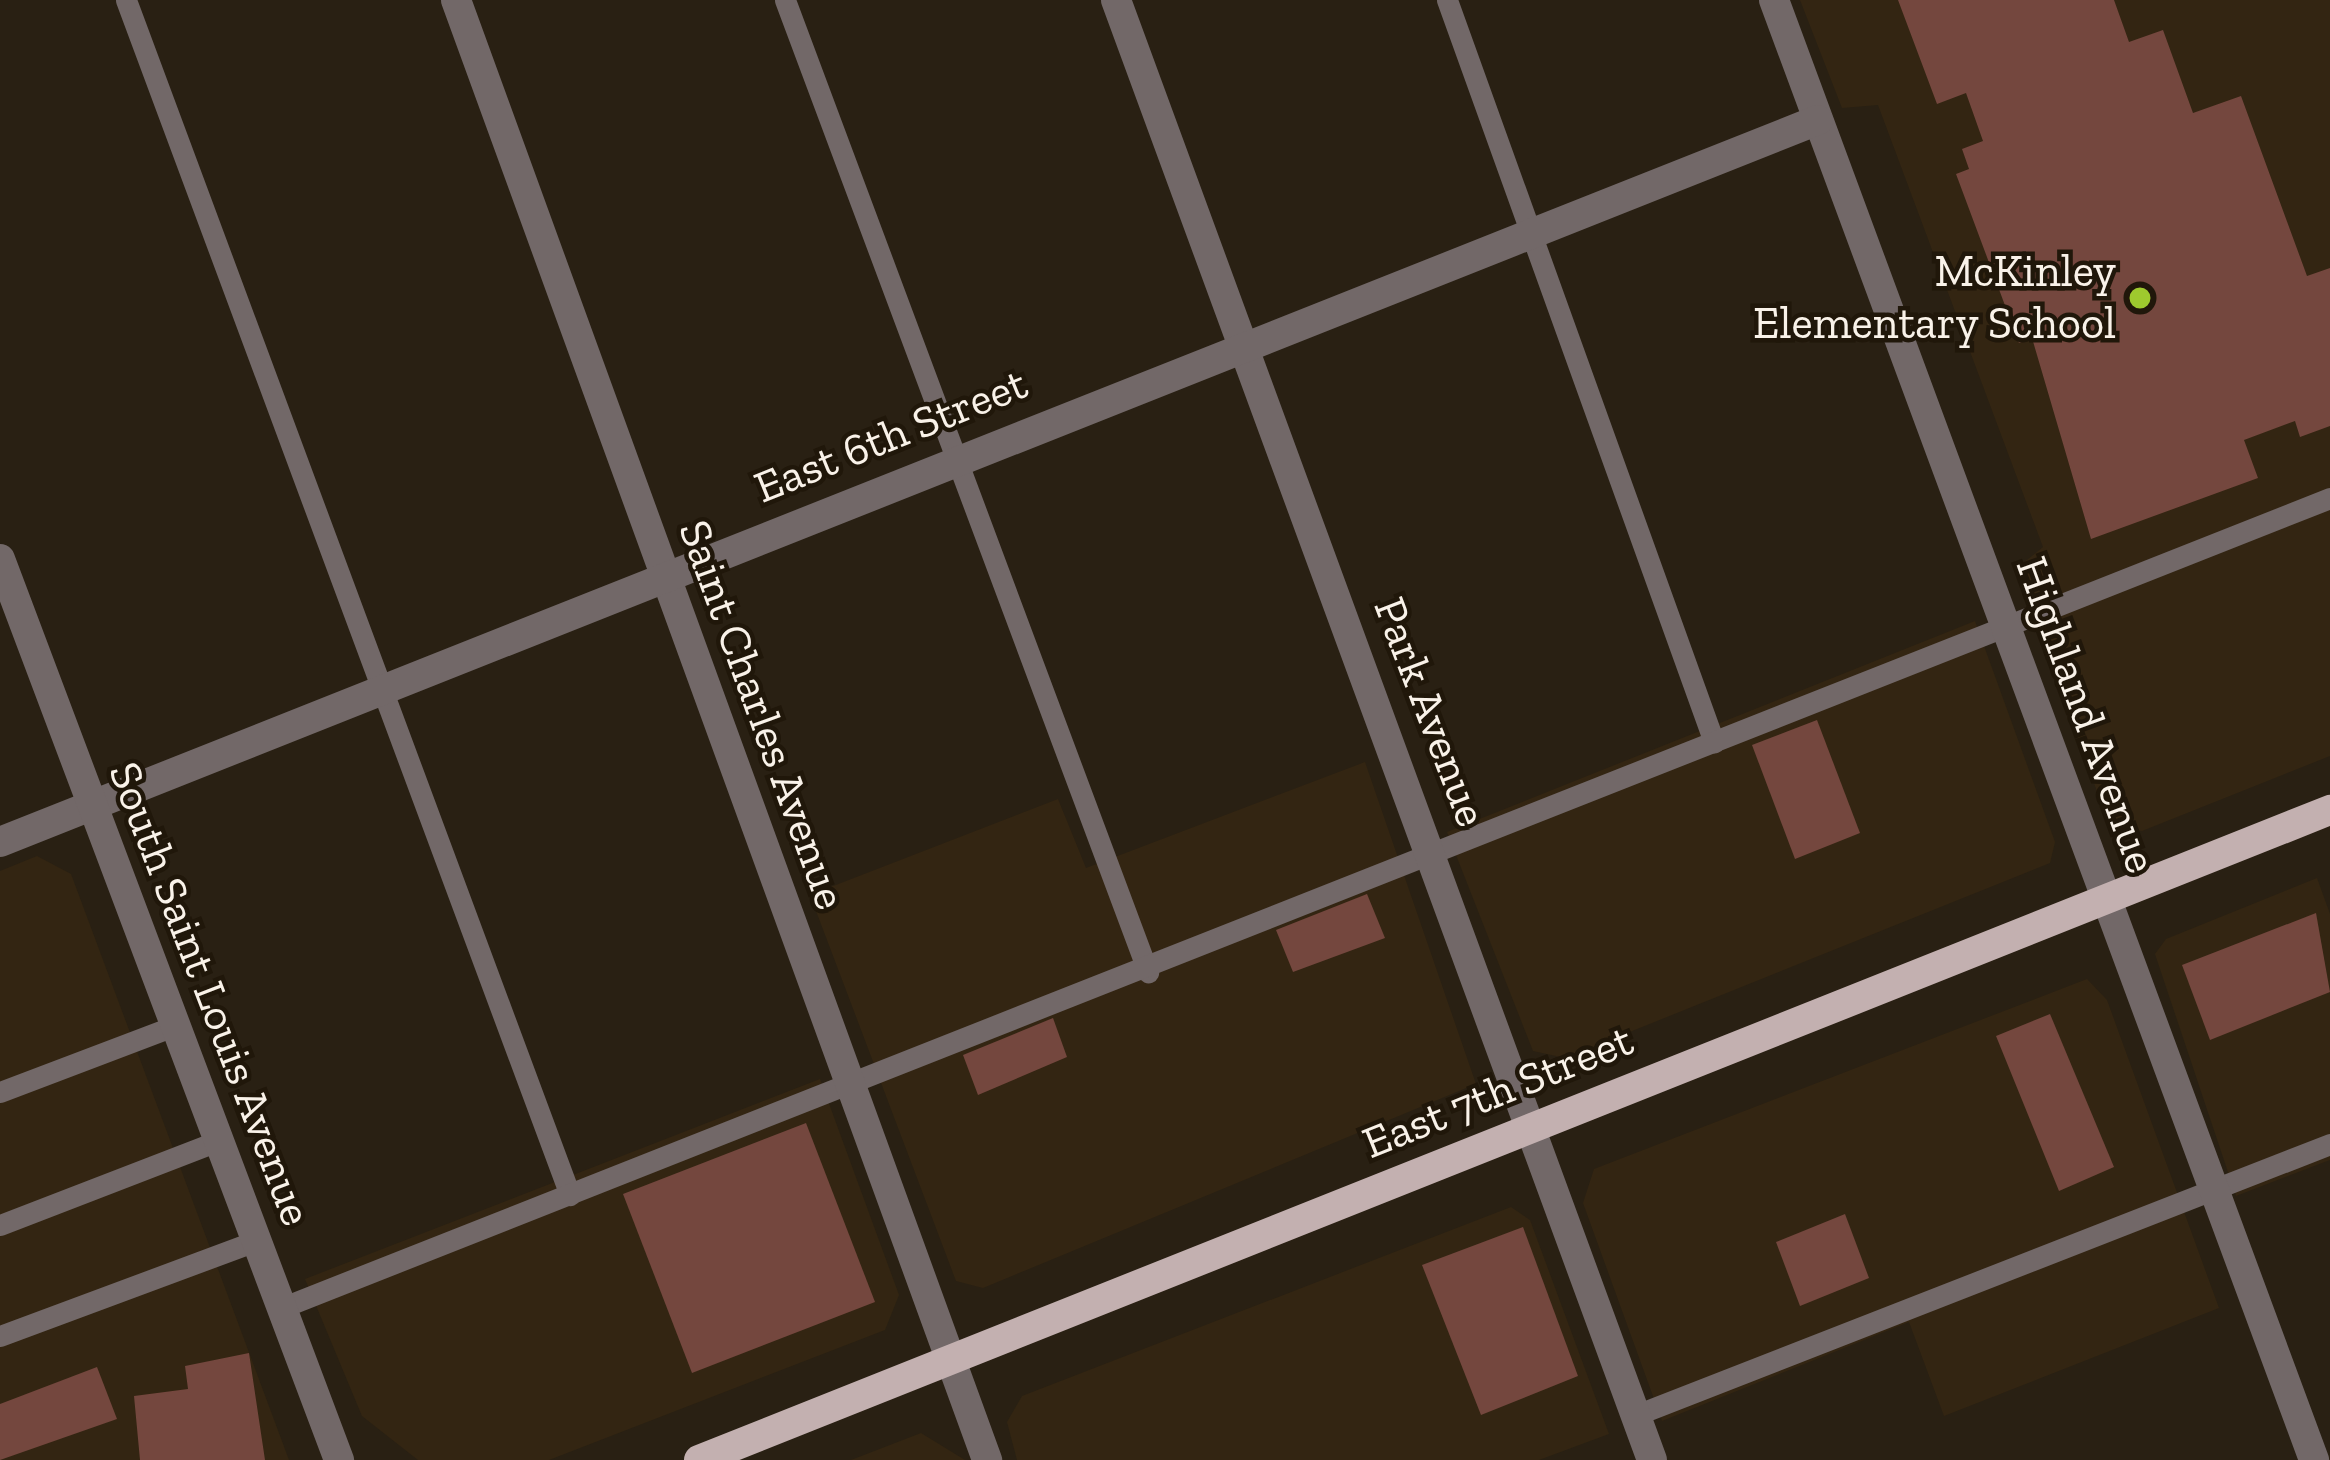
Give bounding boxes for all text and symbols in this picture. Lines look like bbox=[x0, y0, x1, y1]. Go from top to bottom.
place label: McKinley Elementary School bbox=[1752, 245, 2116, 351]
marker: McKinley Elementary School bbox=[2127, 285, 2153, 311]
street label: East 6th Street bbox=[747, 357, 1035, 515]
street label: Saint Charles Avenue bbox=[666, 513, 858, 917]
street label: Highland Avenue bbox=[2004, 549, 2168, 881]
street label: Park Avenue bbox=[1361, 589, 1499, 835]
street label: South Saint Louis Avenue bbox=[96, 754, 324, 1234]
street label: East 7th Street bbox=[1355, 1013, 1641, 1171]

